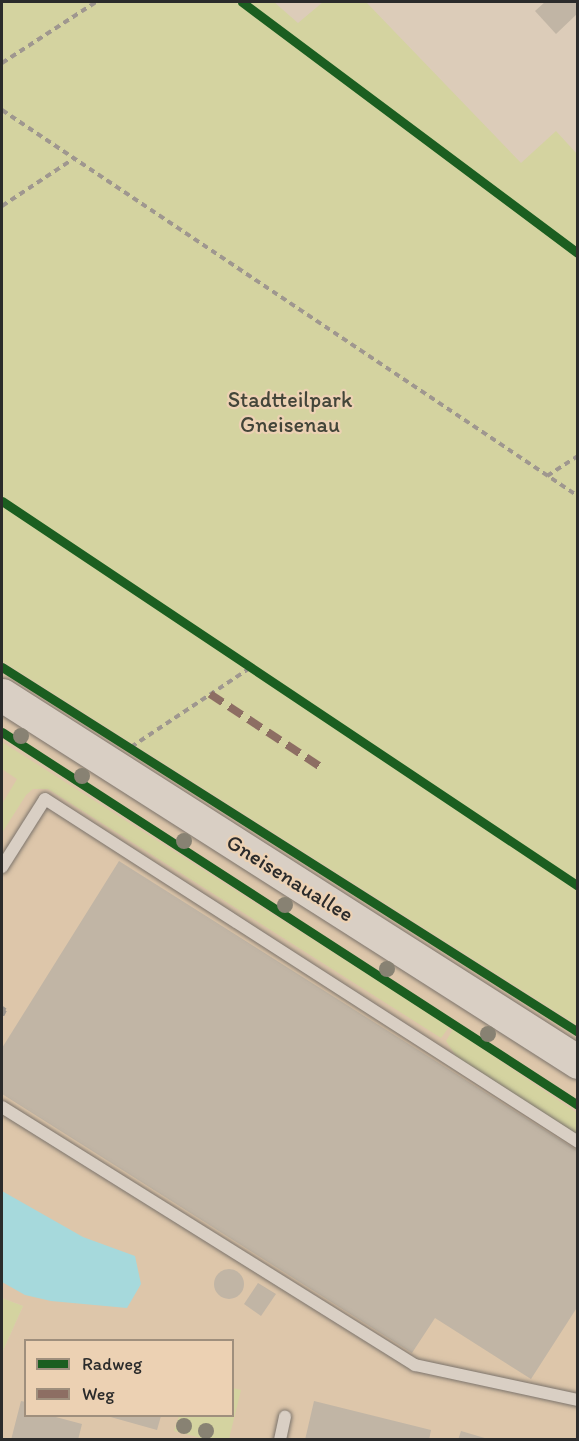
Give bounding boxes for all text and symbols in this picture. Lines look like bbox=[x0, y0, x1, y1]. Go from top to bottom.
park label: Stadtteilpark Gneisenau bbox=[228, 386, 352, 438]
street label: Gneisenauallee bbox=[222, 828, 358, 928]
legend bbox=[24, 1339, 234, 1417]
text: Radweg bbox=[82, 1353, 142, 1375]
text: Weg bbox=[82, 1383, 115, 1405]

